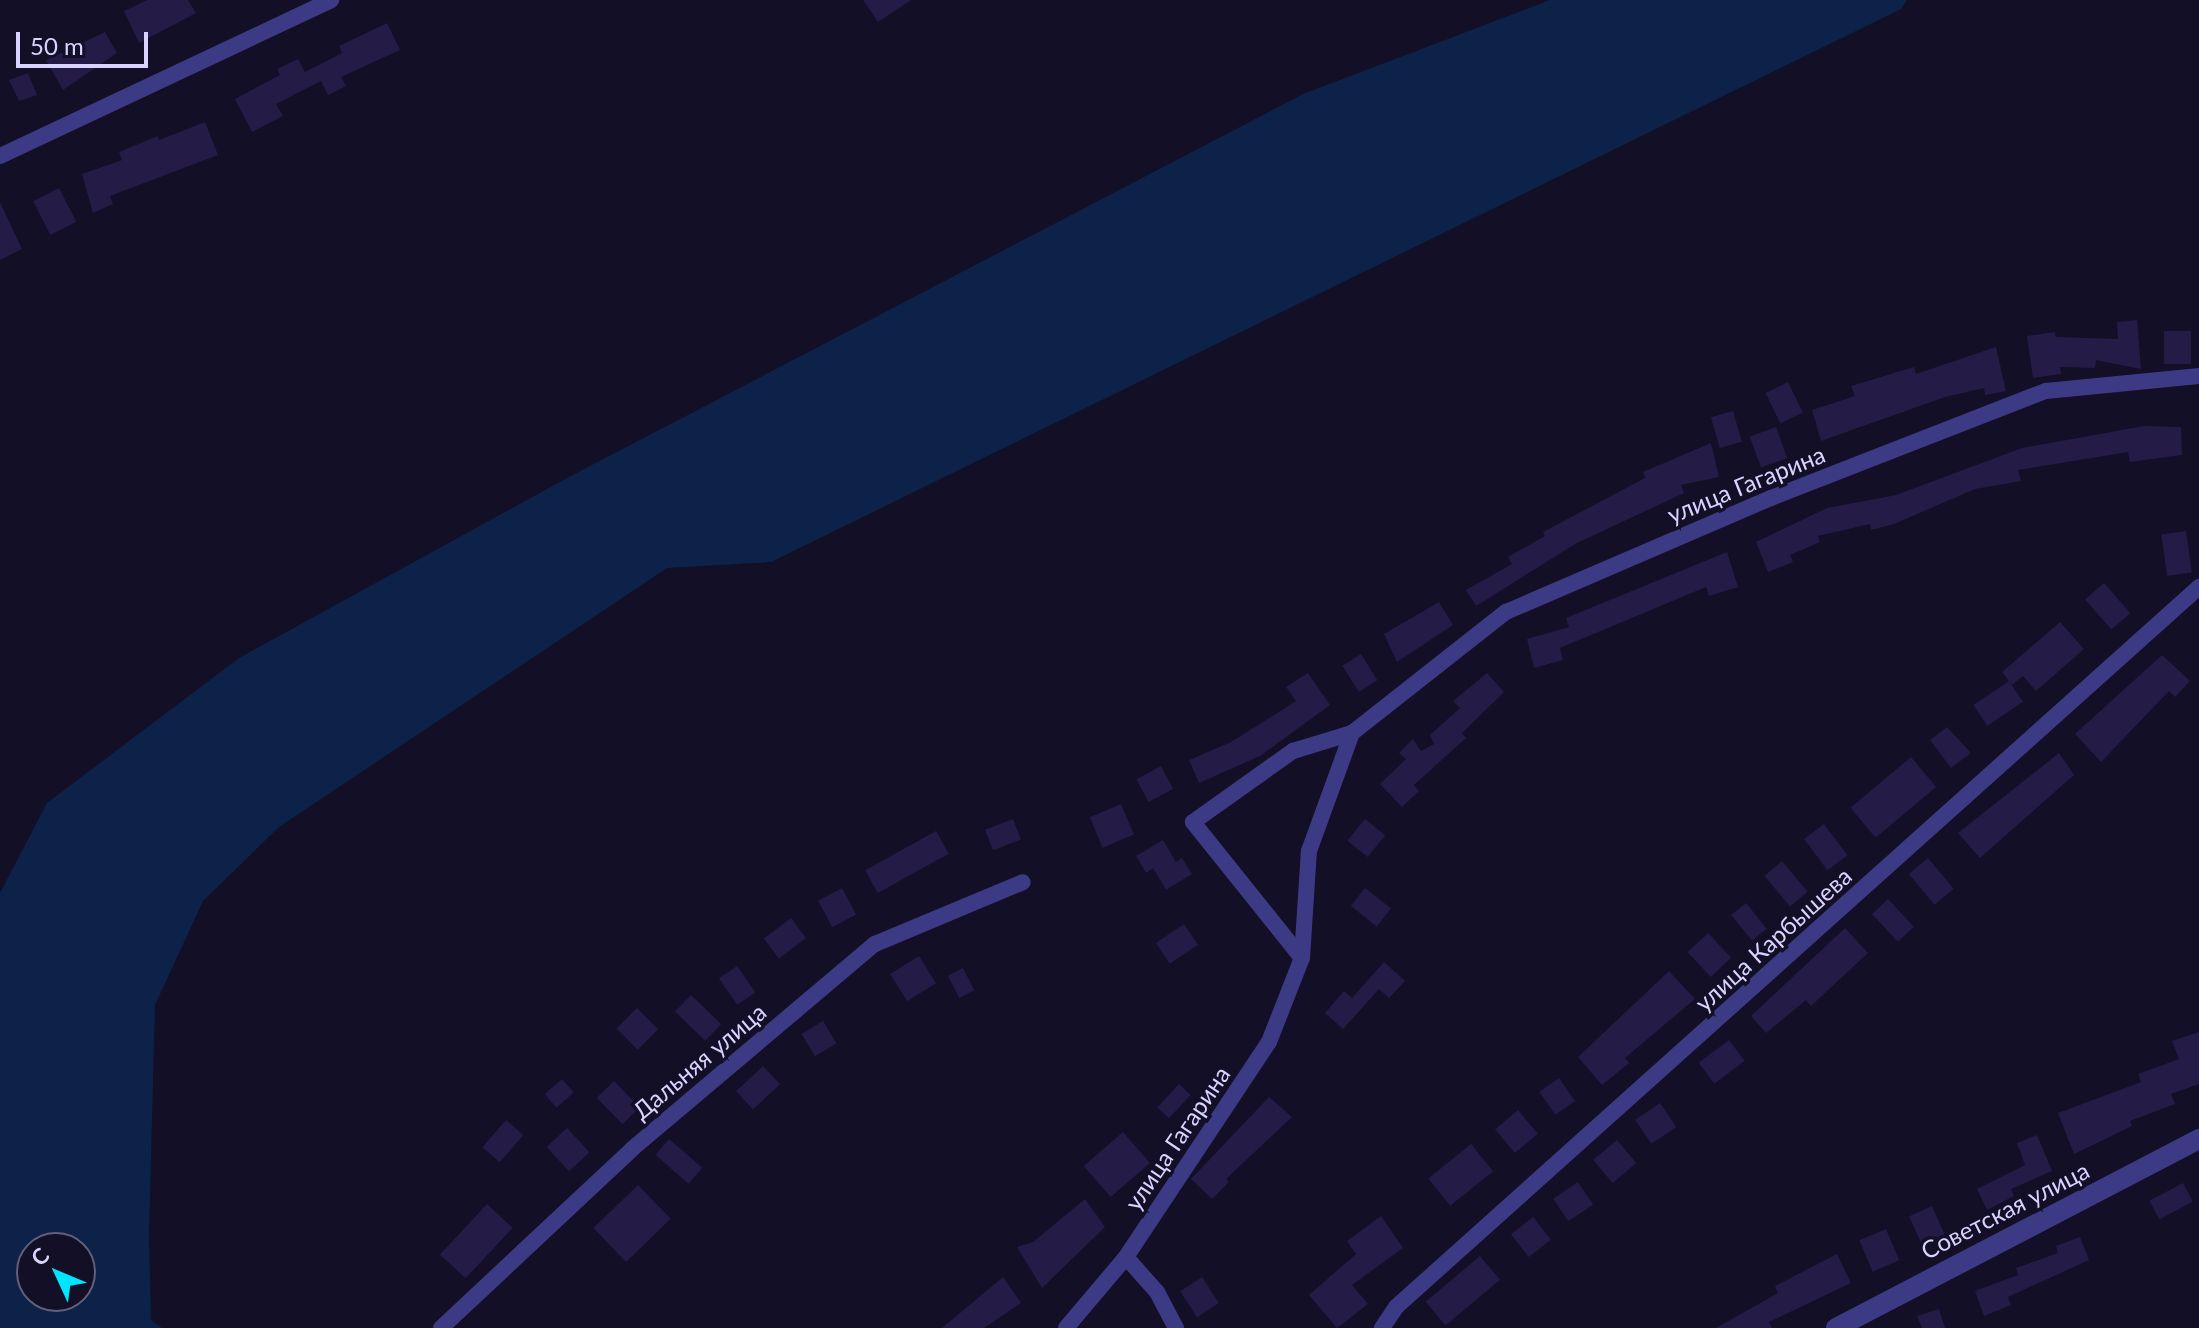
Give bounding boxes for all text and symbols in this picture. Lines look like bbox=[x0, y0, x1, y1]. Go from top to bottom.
scale bar bbox=[20, 16, 152, 66]
text: 50 m bbox=[30, 31, 84, 60]
street label: улица Гагарина bbox=[1663, 439, 1829, 529]
street label: улица Карбышева bbox=[1689, 861, 1857, 1017]
street label: Дальняя улица bbox=[627, 997, 771, 1125]
street label: улица Гагарина bbox=[1118, 1061, 1236, 1215]
street label: Советская улица bbox=[1916, 1155, 2094, 1265]
north arrow bbox=[16, 1232, 96, 1312]
text: С bbox=[25, 1242, 55, 1271]

